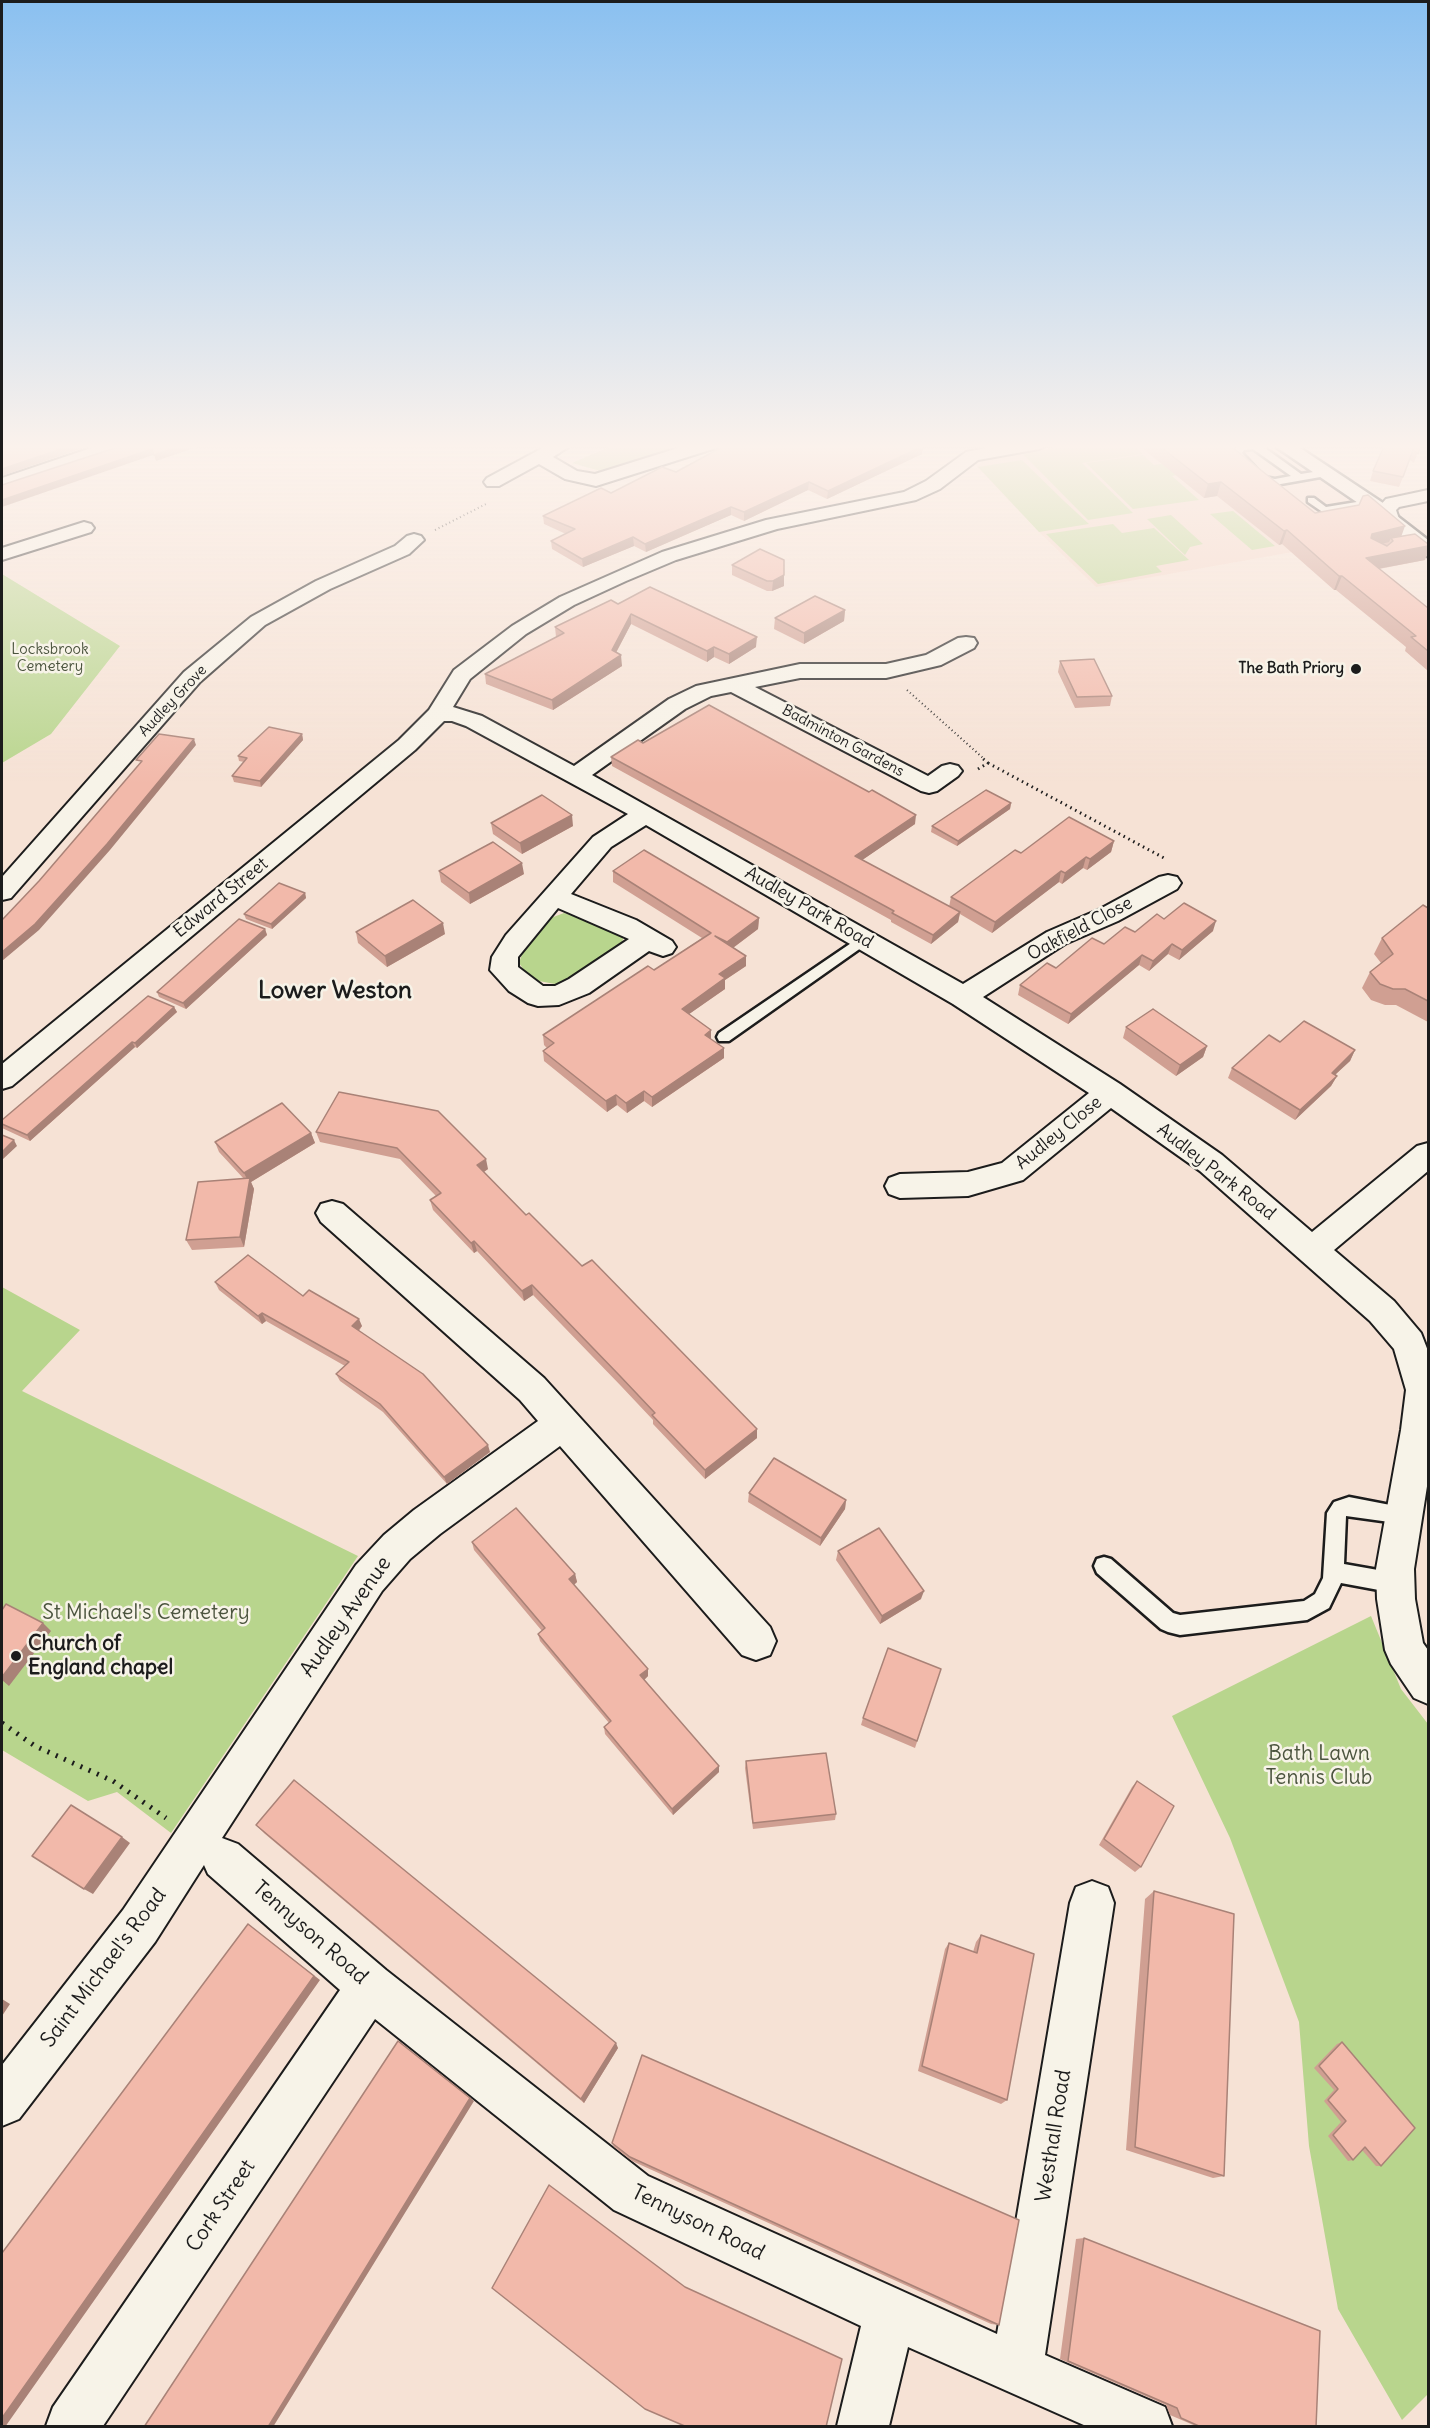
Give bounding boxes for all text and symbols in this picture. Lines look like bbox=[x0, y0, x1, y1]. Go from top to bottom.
park label: Locksbrook Cemetery bbox=[11, 641, 89, 676]
place label: The Bath Priory bbox=[1239, 660, 1344, 678]
street label: Audley Grove bbox=[135, 661, 211, 741]
marker: The Bath Priory bbox=[1349, 662, 1363, 676]
street label: Badminton Gardens bbox=[779, 701, 907, 781]
street label: Edward Street bbox=[169, 853, 273, 943]
street label: Audley Park Road bbox=[741, 863, 877, 953]
street label: Oakfield Close bbox=[1024, 892, 1136, 966]
district label: Lower Weston bbox=[258, 977, 412, 1005]
street label: Audley Close bbox=[1012, 1092, 1106, 1174]
street label: Audley Park Road bbox=[1152, 1119, 1280, 1225]
street label: Audley Avenue bbox=[295, 1552, 397, 1682]
park label: St Michael's Cemetery bbox=[42, 1600, 250, 1626]
place label: Church of England chapel bbox=[28, 1631, 173, 1681]
marker: Church of England chapel bbox=[9, 1649, 23, 1663]
park label: Bath Lawn Tennis Club bbox=[1266, 1741, 1372, 1791]
street label: Tennyson Road bbox=[247, 1876, 373, 1990]
street label: Saint Michael's Road bbox=[36, 1884, 172, 2052]
street label: Westhall Road bbox=[1031, 2068, 1077, 2204]
street label: Cork Street bbox=[181, 2155, 261, 2257]
street label: Tennyson Road bbox=[627, 2180, 769, 2266]

